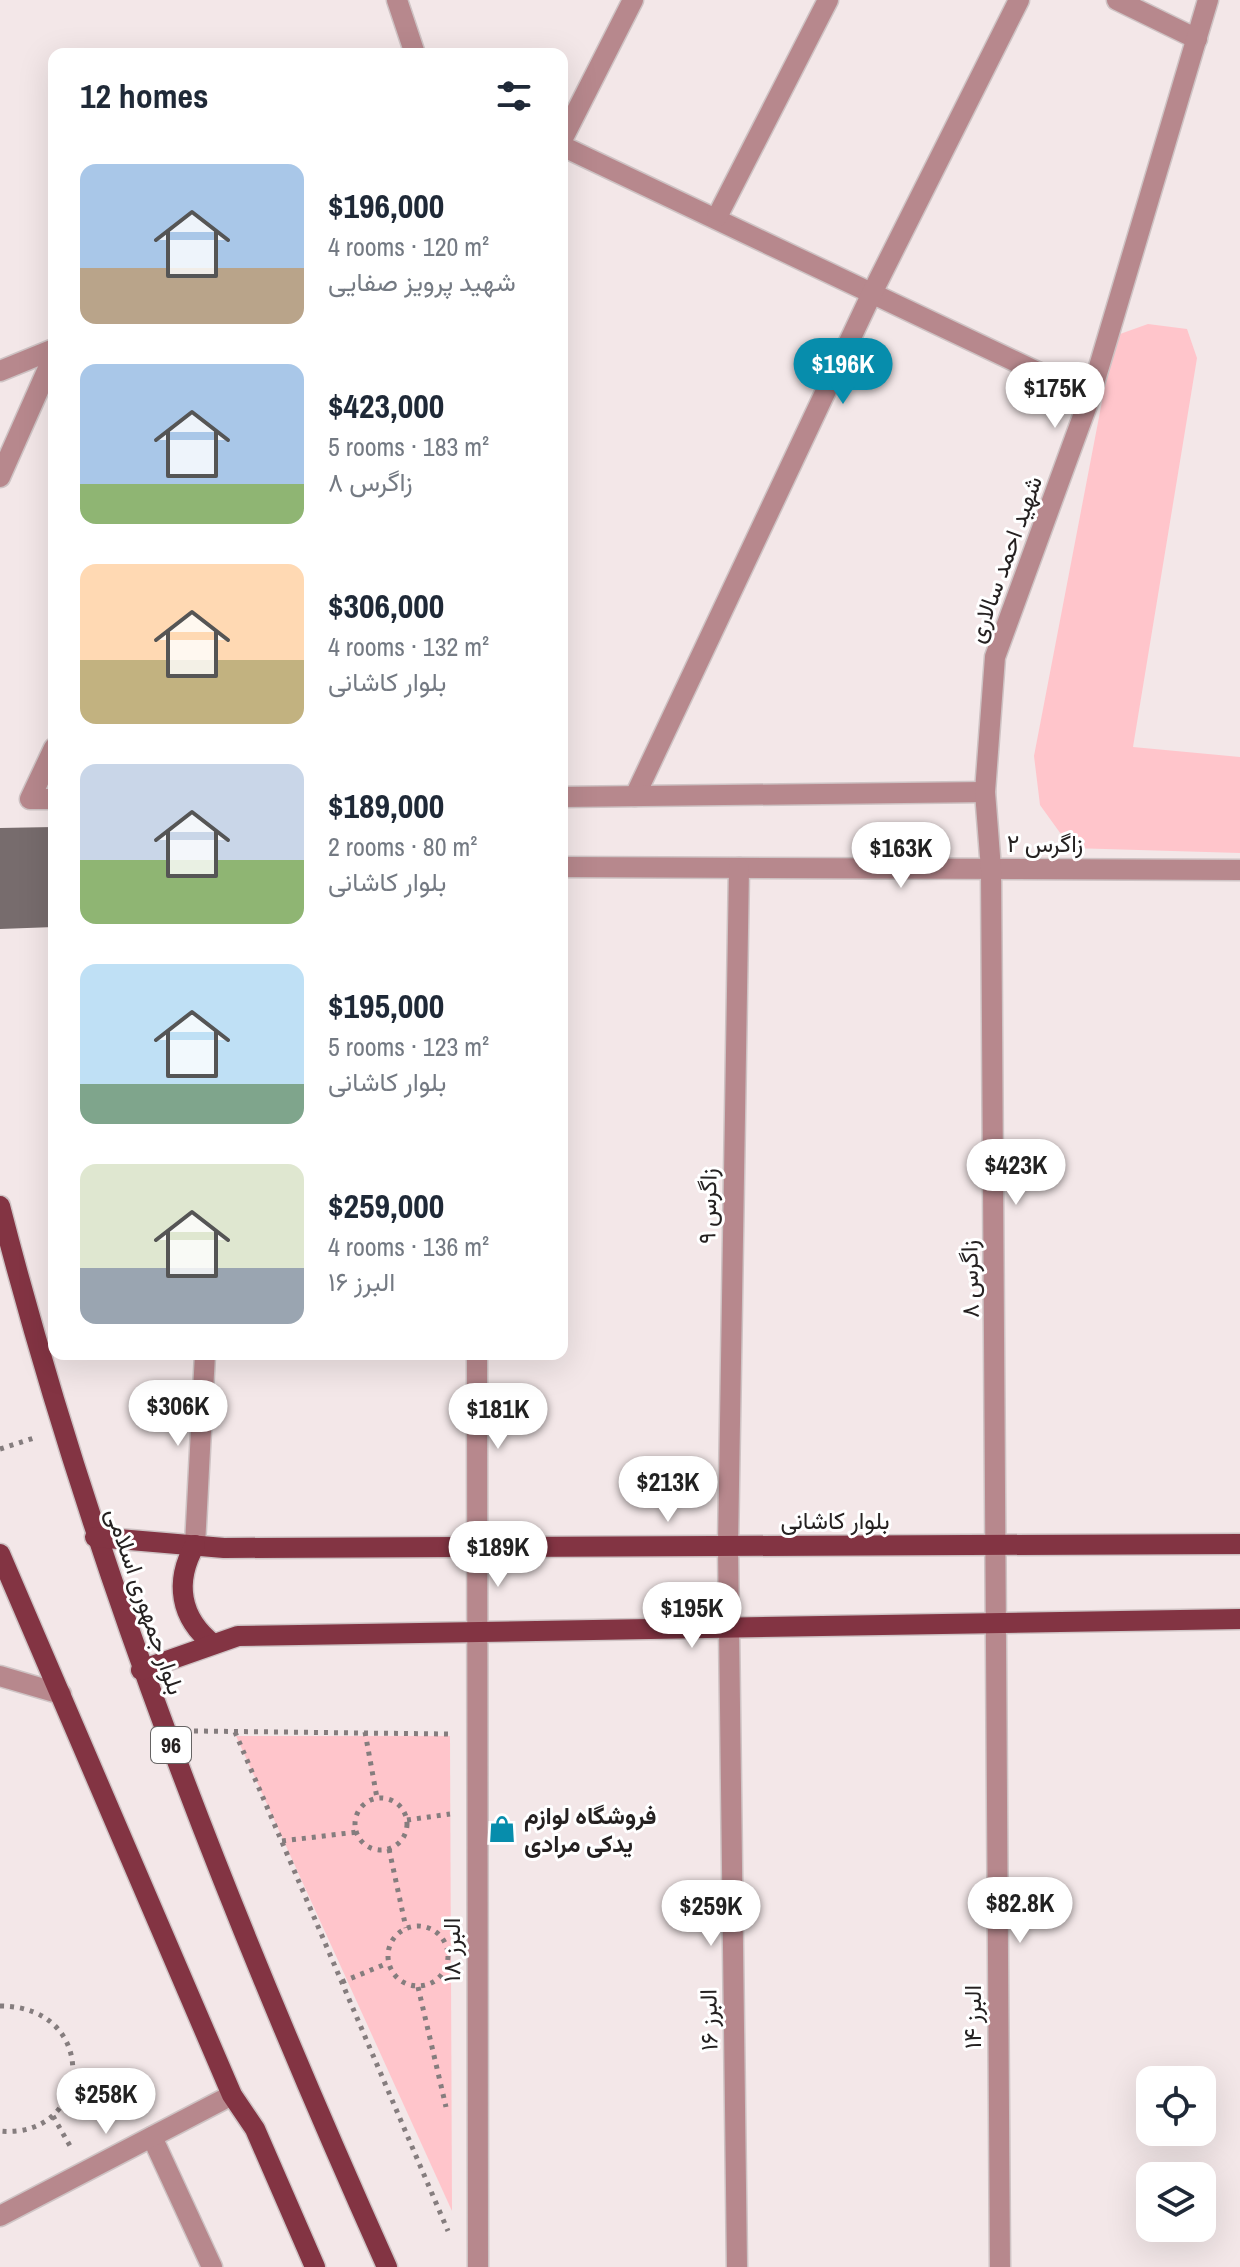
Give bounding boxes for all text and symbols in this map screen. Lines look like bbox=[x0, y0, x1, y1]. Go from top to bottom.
text: 12 homes bbox=[80, 73, 209, 119]
icon: filters bbox=[492, 74, 536, 118]
text: $196,000 bbox=[328, 183, 444, 229]
icon: home bbox=[144, 196, 240, 292]
text: 4 rooms · 120 m² bbox=[328, 229, 489, 264]
text: شهید پرویز صفایی bbox=[328, 264, 516, 299]
pin: $196K bbox=[787, 338, 899, 406]
text: $196K bbox=[812, 346, 874, 381]
pin: $175K bbox=[999, 362, 1111, 430]
text: $175K bbox=[1024, 370, 1086, 405]
text: $423,000 bbox=[328, 383, 444, 429]
icon: home bbox=[144, 396, 240, 492]
text: 5 rooms · 183 m² bbox=[328, 429, 489, 464]
text: زاگرس ۸ bbox=[328, 464, 413, 499]
street label: شهید احمد سالاری bbox=[959, 471, 1049, 647]
text: $306,000 bbox=[328, 583, 444, 629]
icon: home bbox=[144, 596, 240, 692]
text: 4 rooms · 132 m² bbox=[328, 629, 489, 664]
text: بلوار کاشانی bbox=[328, 664, 446, 699]
text: $189,000 bbox=[328, 783, 444, 829]
icon: home bbox=[144, 796, 240, 892]
pin: $163K bbox=[845, 822, 957, 890]
street label: زاگرس ۲ bbox=[1007, 827, 1083, 859]
text: 2 rooms · 80 m² bbox=[328, 829, 477, 864]
text: $163K bbox=[870, 830, 932, 865]
text: بلوار کاشانی bbox=[328, 864, 446, 899]
text: $195,000 bbox=[328, 983, 444, 1029]
icon: home bbox=[144, 996, 240, 1092]
text: 5 rooms · 123 m² bbox=[328, 1029, 489, 1064]
text: بلوار کاشانی bbox=[328, 1064, 446, 1099]
pin: $423K bbox=[960, 1139, 1072, 1207]
text: $423K bbox=[985, 1147, 1047, 1182]
street label: زاگرس ۹ bbox=[690, 1168, 724, 1244]
text: $259,000 bbox=[328, 1183, 444, 1229]
icon: home bbox=[144, 1196, 240, 1292]
text: 4 rooms · 136 m² bbox=[328, 1229, 489, 1264]
street label: زاگرس ۸ bbox=[952, 1240, 986, 1318]
text: البرز ۱۶ bbox=[328, 1264, 395, 1299]
pin: $306K bbox=[122, 1380, 234, 1448]
pin: $181K bbox=[442, 1383, 554, 1451]
text: $306K bbox=[147, 1388, 209, 1423]
text: $181K bbox=[467, 1391, 529, 1426]
pin: $213K bbox=[612, 1456, 724, 1524]
text: $213K bbox=[637, 1464, 699, 1499]
street label: بلوار جمهوری اسلامی bbox=[99, 1503, 193, 1699]
street label: بلوار کاشانی bbox=[780, 1504, 890, 1536]
pin: $189K bbox=[442, 1521, 554, 1589]
text: $189K bbox=[467, 1529, 529, 1564]
pin: $195K bbox=[636, 1582, 748, 1650]
text: $195K bbox=[661, 1590, 723, 1625]
road number: 96 bbox=[151, 1727, 191, 1763]
place label: فروشگاه لوازم یدکی مرادی bbox=[524, 1799, 657, 1859]
shop icon: فروشگاه لوازم یدکی مرادی bbox=[487, 1814, 517, 1844]
pin: $82.8K bbox=[955, 1877, 1085, 1945]
pin: $259K bbox=[655, 1880, 767, 1948]
text: $82.8K bbox=[986, 1885, 1054, 1920]
text: $259K bbox=[680, 1888, 742, 1923]
street label: البرز ۱۸ bbox=[435, 1918, 467, 1982]
street label: البرز ۱۴ bbox=[956, 1985, 988, 2049]
street label: البرز ۱۶ bbox=[691, 1989, 725, 2051]
map controls bbox=[1136, 2066, 1216, 2242]
button: locate bbox=[1136, 2066, 1216, 2146]
pin: $258K bbox=[50, 2068, 162, 2136]
text: $258K bbox=[75, 2076, 137, 2111]
button: layers bbox=[1136, 2162, 1216, 2242]

